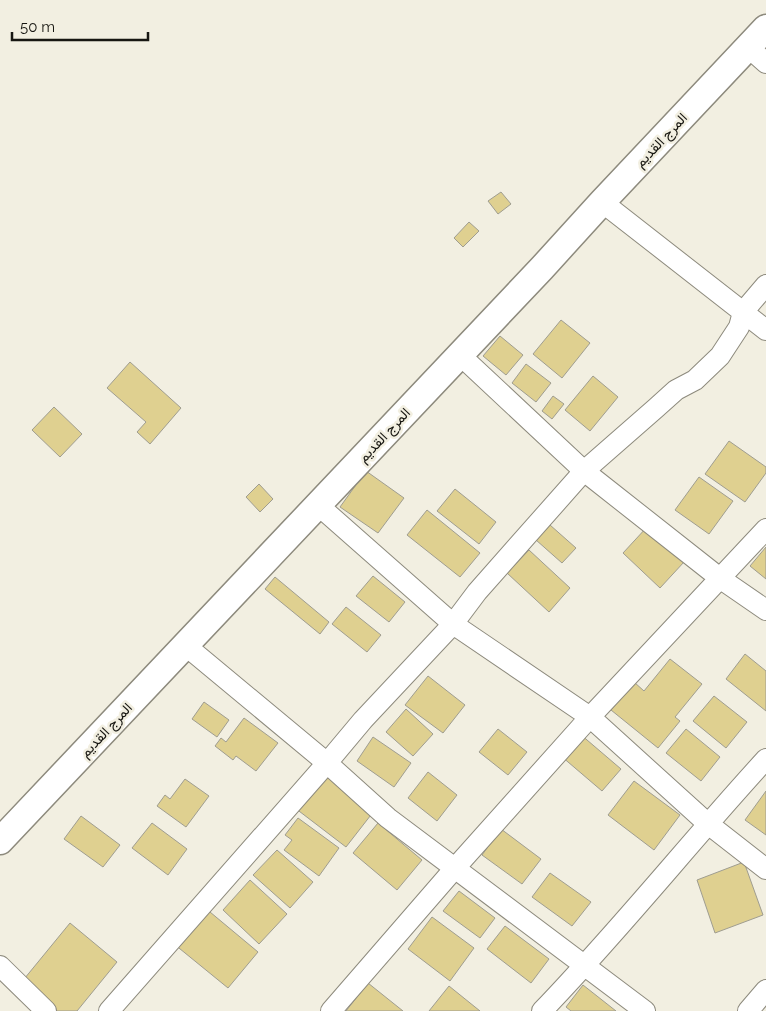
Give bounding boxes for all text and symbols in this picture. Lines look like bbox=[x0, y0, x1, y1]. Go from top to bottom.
scale bar bbox=[12, 10, 149, 42]
text: 50 m bbox=[20, 18, 55, 36]
street label: المرج القديم bbox=[632, 109, 692, 173]
street label: المرج القديم bbox=[355, 404, 415, 468]
street label: المرج القديم bbox=[77, 699, 137, 763]

